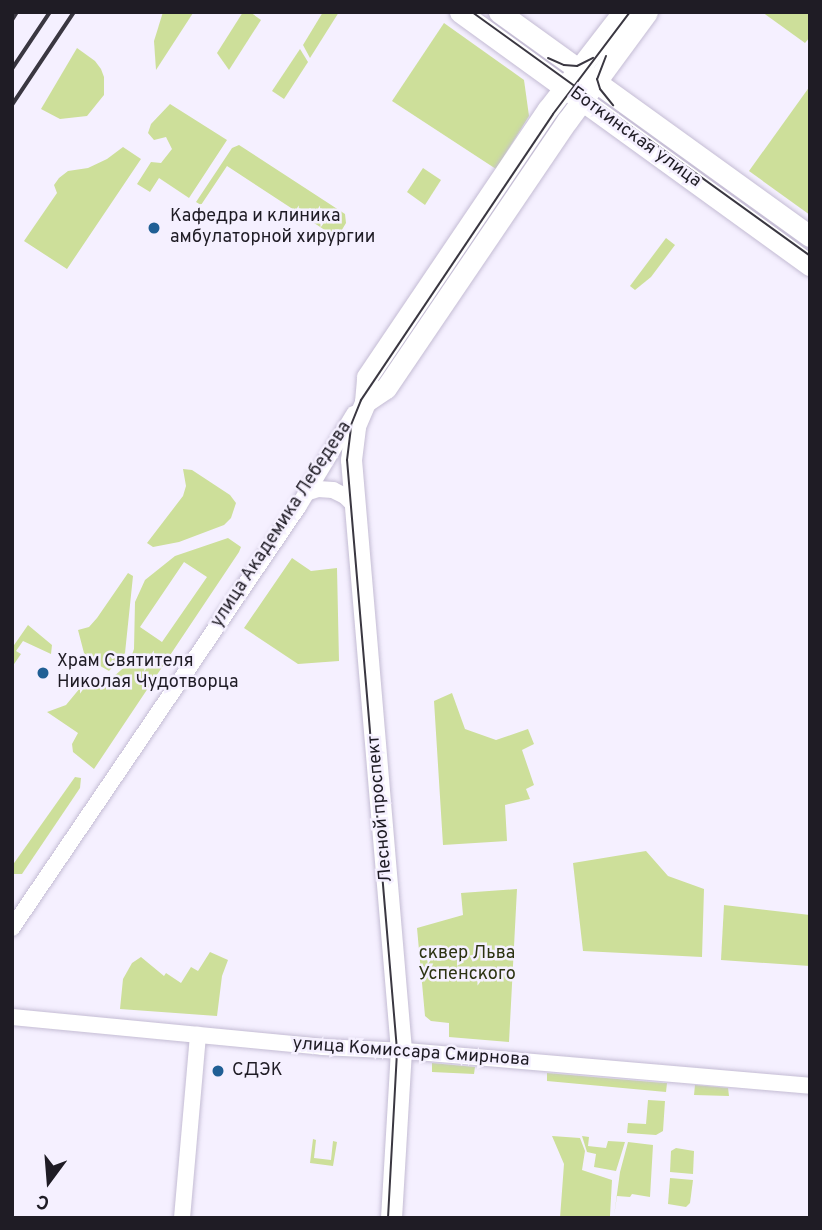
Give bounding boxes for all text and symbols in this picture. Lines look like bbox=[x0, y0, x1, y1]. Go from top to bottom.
street label: Боткинская улица bbox=[565, 83, 705, 193]
place label: Кафедра и клиника амбулаторной хирургии bbox=[170, 207, 375, 249]
marker: Кафедра и клиника амбулаторной хирургии bbox=[144, 218, 164, 238]
street label: улица Академика Лебедева bbox=[207, 418, 357, 632]
place label: Храм Святителя Николая Чудотворца bbox=[57, 652, 239, 694]
marker: Храм Святителя Николая Чудотворца bbox=[35, 665, 51, 681]
street label: Лесной проспект bbox=[364, 735, 398, 883]
park label: сквер Льва Успенского bbox=[418, 944, 516, 986]
street label: улица Комиссара Смирнова bbox=[292, 1034, 530, 1072]
place label: СДЭК bbox=[232, 1060, 283, 1082]
marker: СДЭК bbox=[210, 1063, 226, 1079]
north arrow bbox=[14, 1146, 84, 1216]
text: С bbox=[34, 1188, 52, 1214]

